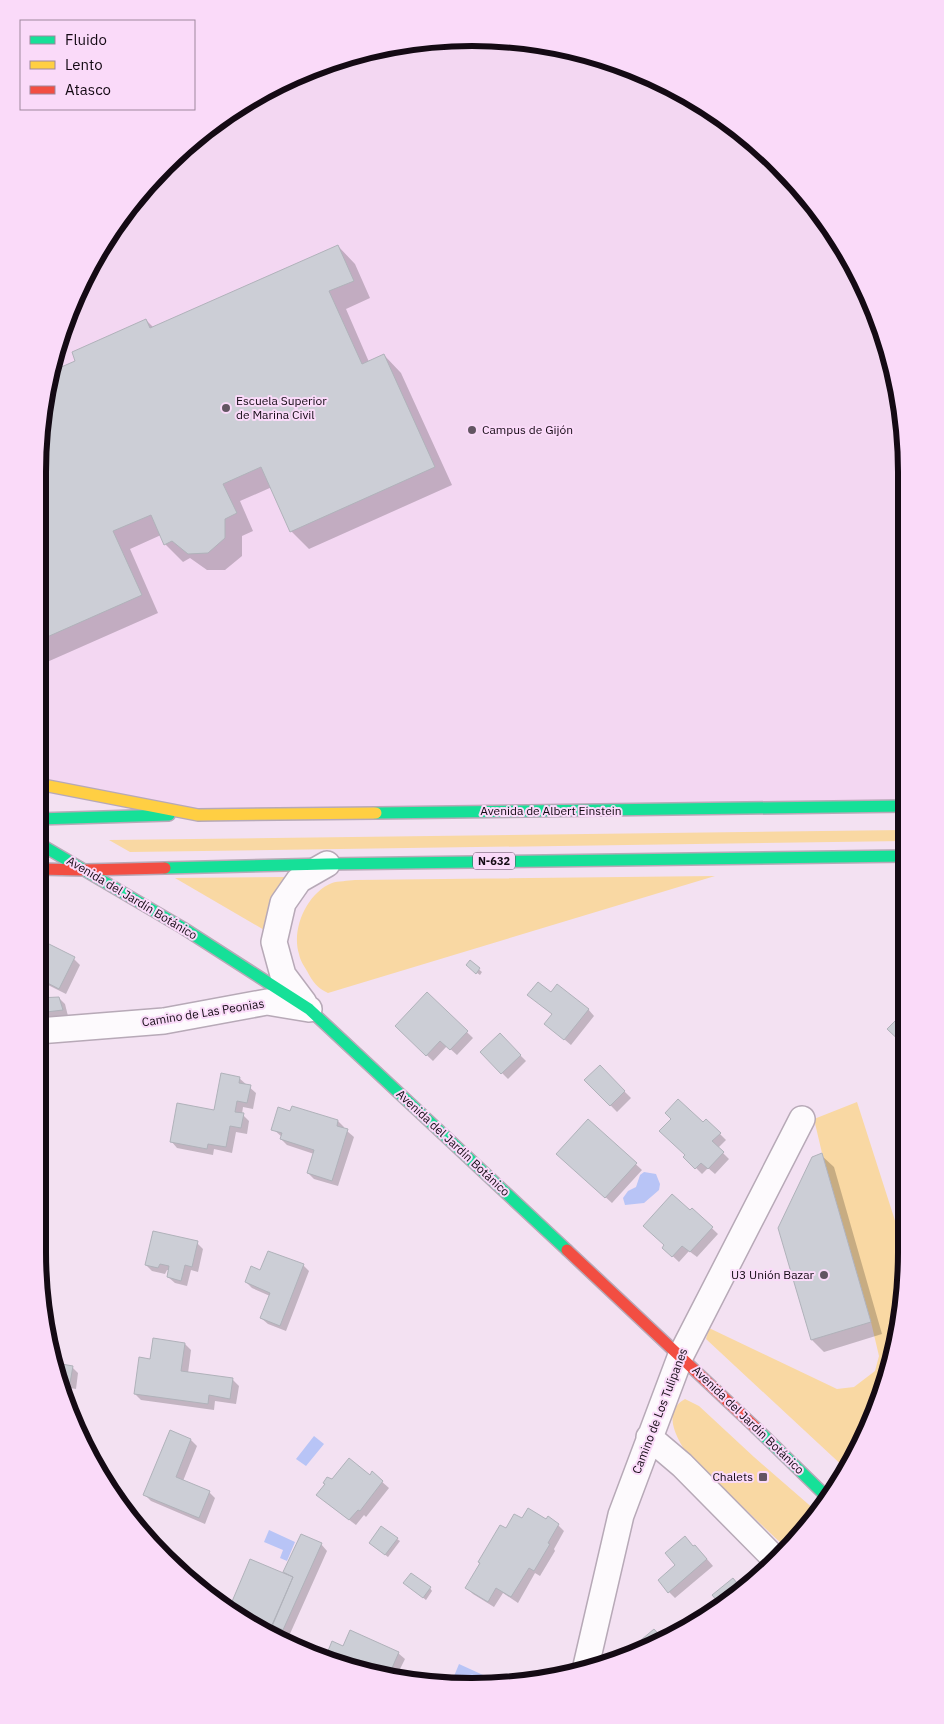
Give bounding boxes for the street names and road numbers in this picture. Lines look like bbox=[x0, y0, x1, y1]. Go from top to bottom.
street label: Avenida de Albert Einstein bbox=[480, 803, 622, 818]
road number: N-632 bbox=[473, 852, 515, 869]
street label: Avenida del Jardín Botánico bbox=[64, 853, 200, 943]
street label: Camino de Las Peonias bbox=[141, 995, 265, 1030]
street label: Avenida del Jardín Botánico bbox=[394, 1086, 513, 1199]
street label: Camino de Los Tulipanes bbox=[629, 1346, 690, 1476]
street label: Avenida del Jardín Botánico bbox=[689, 1362, 808, 1477]

